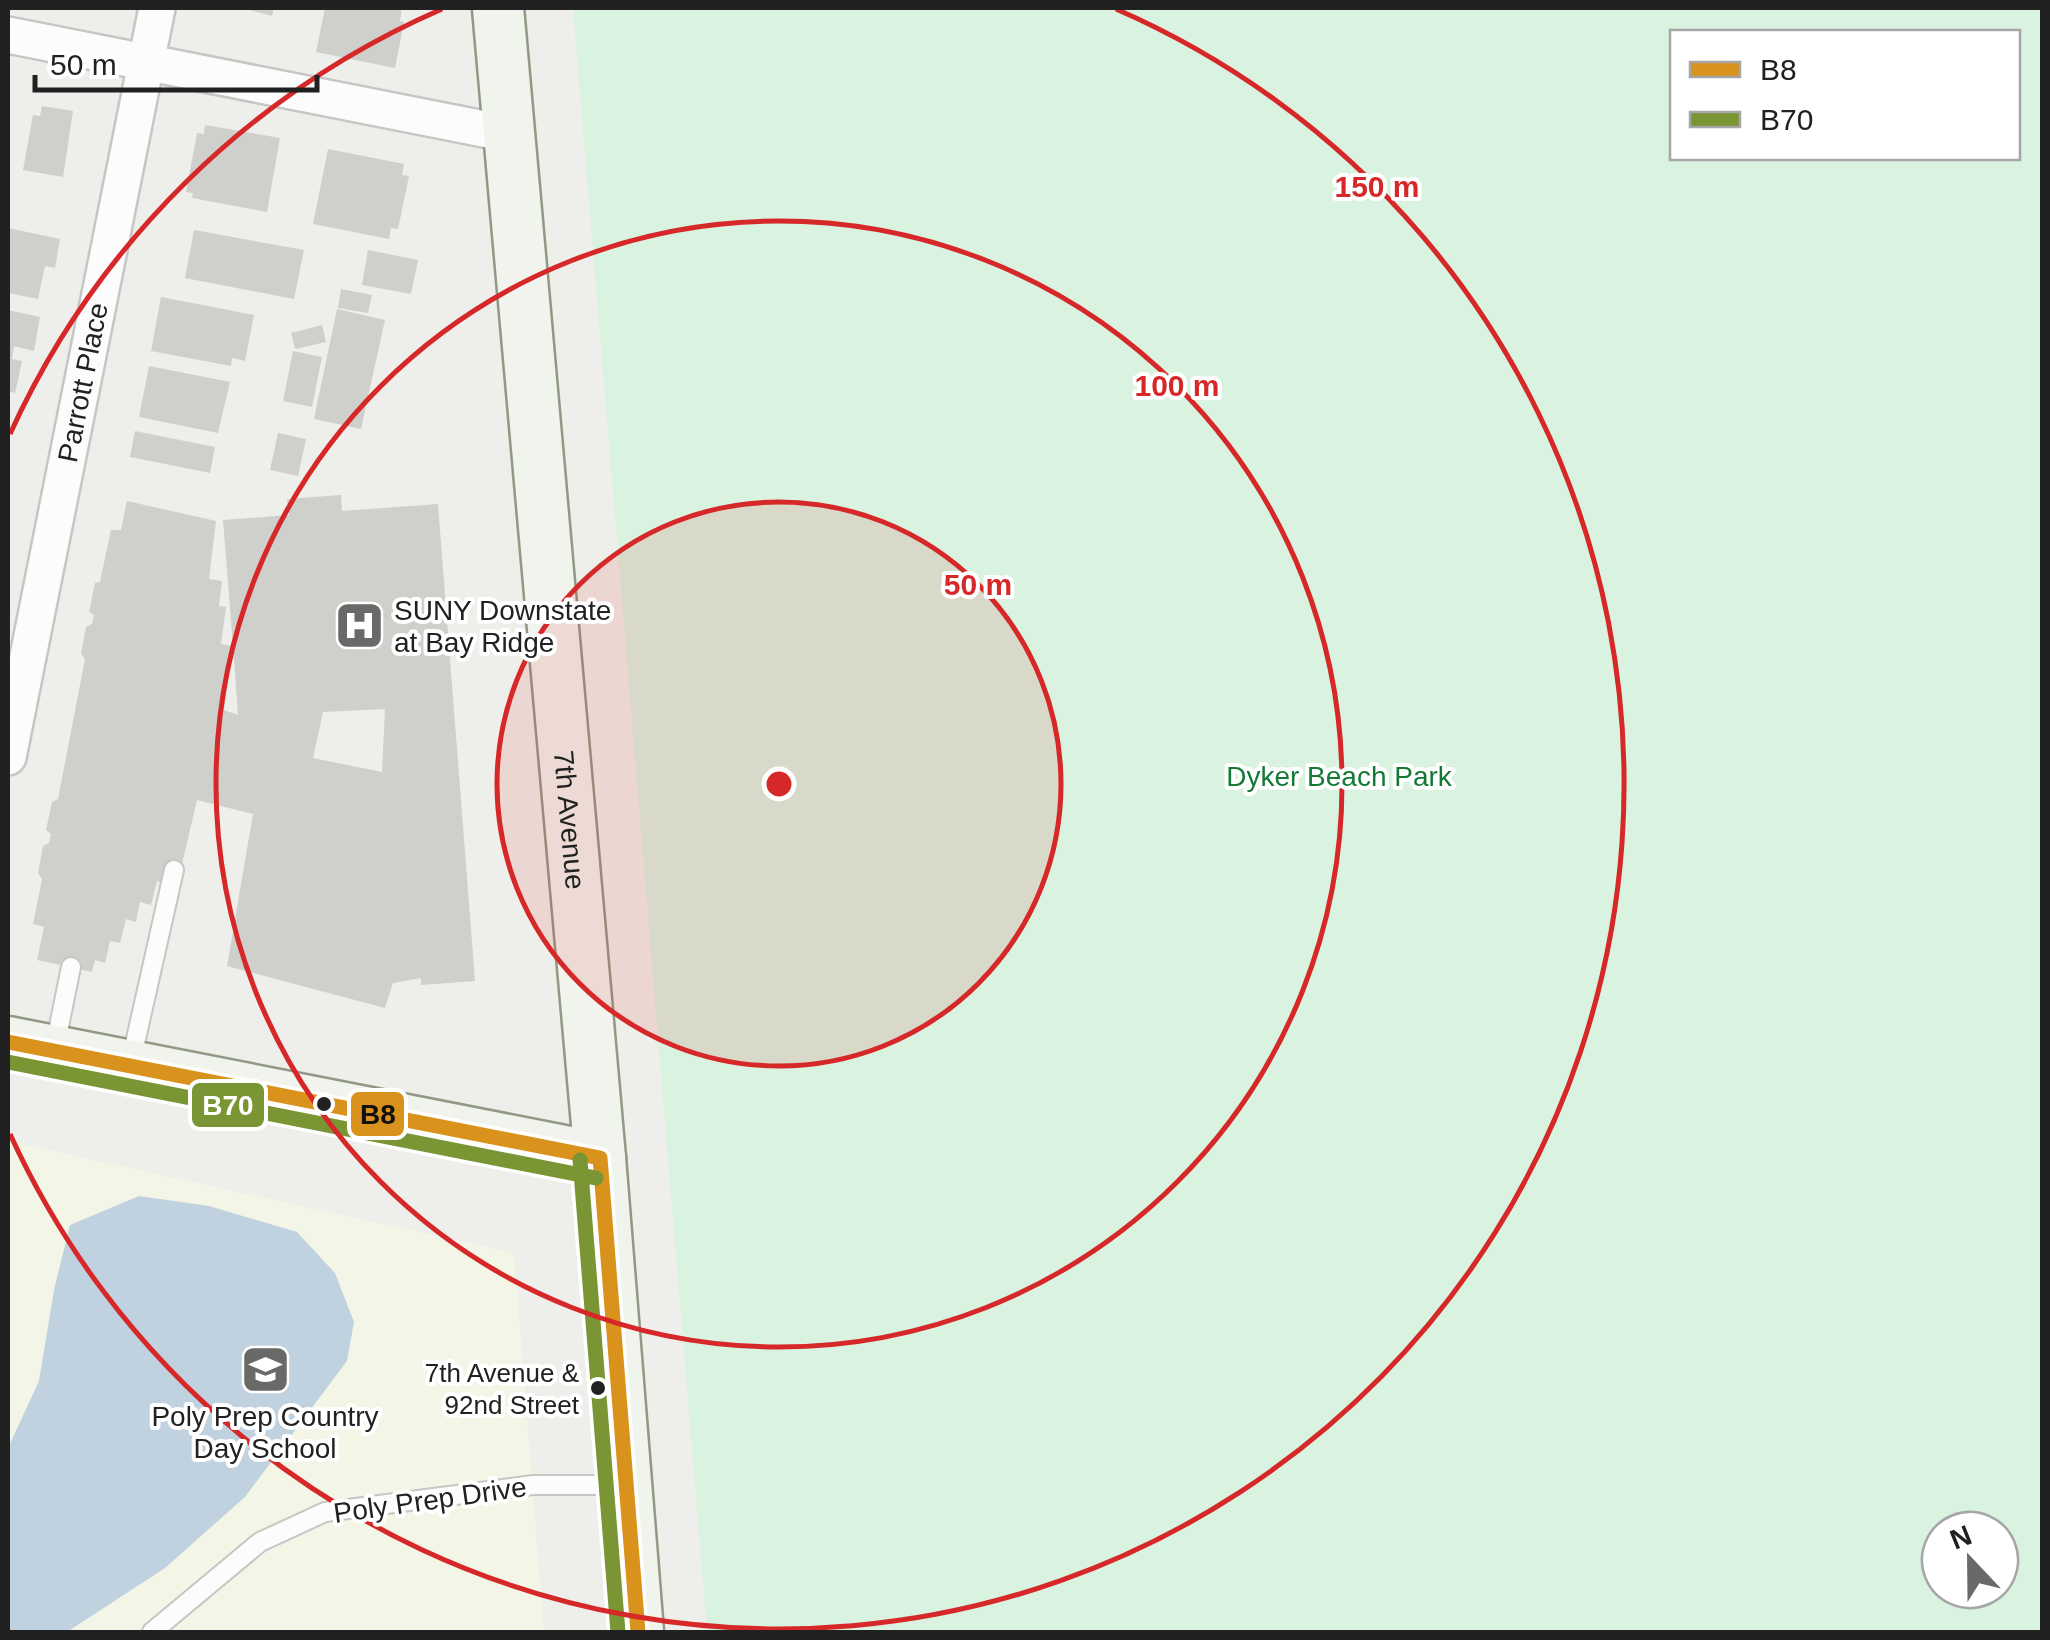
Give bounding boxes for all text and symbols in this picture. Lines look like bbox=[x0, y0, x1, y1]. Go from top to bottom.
scale bar bbox=[35, 30, 318, 92]
legend bbox=[1670, 30, 2020, 160]
text: 50 m bbox=[50, 48, 117, 81]
text: B8 bbox=[1760, 53, 1797, 86]
text: B70 bbox=[1760, 103, 1813, 136]
text: 150 m bbox=[1334, 170, 1420, 203]
street label: Parrott Place bbox=[52, 300, 114, 465]
text: 100 m bbox=[1134, 369, 1220, 402]
text: 50 m bbox=[944, 568, 1012, 601]
place label: SUNY Downstate at Bay Ridge bbox=[394, 595, 611, 658]
hospital icon: SUNY Downstate at Bay Ridge bbox=[333, 600, 385, 652]
street label: 7th Avenue bbox=[548, 749, 592, 891]
park label: Dyker Beach Park bbox=[1226, 761, 1453, 792]
centre of rings bbox=[761, 766, 797, 802]
line badge: B70 bbox=[190, 1081, 266, 1129]
text: B70 bbox=[202, 1090, 254, 1121]
line badge: B8 bbox=[349, 1090, 406, 1138]
unlabelled marker bbox=[314, 1094, 334, 1114]
text: B8 bbox=[360, 1099, 396, 1130]
school or university icon: Poly Prep Country Day School bbox=[239, 1343, 291, 1395]
place label: 7th Avenue & 92nd Street bbox=[425, 1358, 580, 1420]
marker: 7th Avenue & 92nd Street bbox=[588, 1378, 608, 1398]
place label: Poly Prep Country Day School bbox=[151, 1401, 379, 1464]
street label: Poly Prep Drive bbox=[332, 1471, 528, 1529]
north arrow bbox=[1920, 1510, 2020, 1610]
text: N bbox=[1946, 1519, 1976, 1555]

